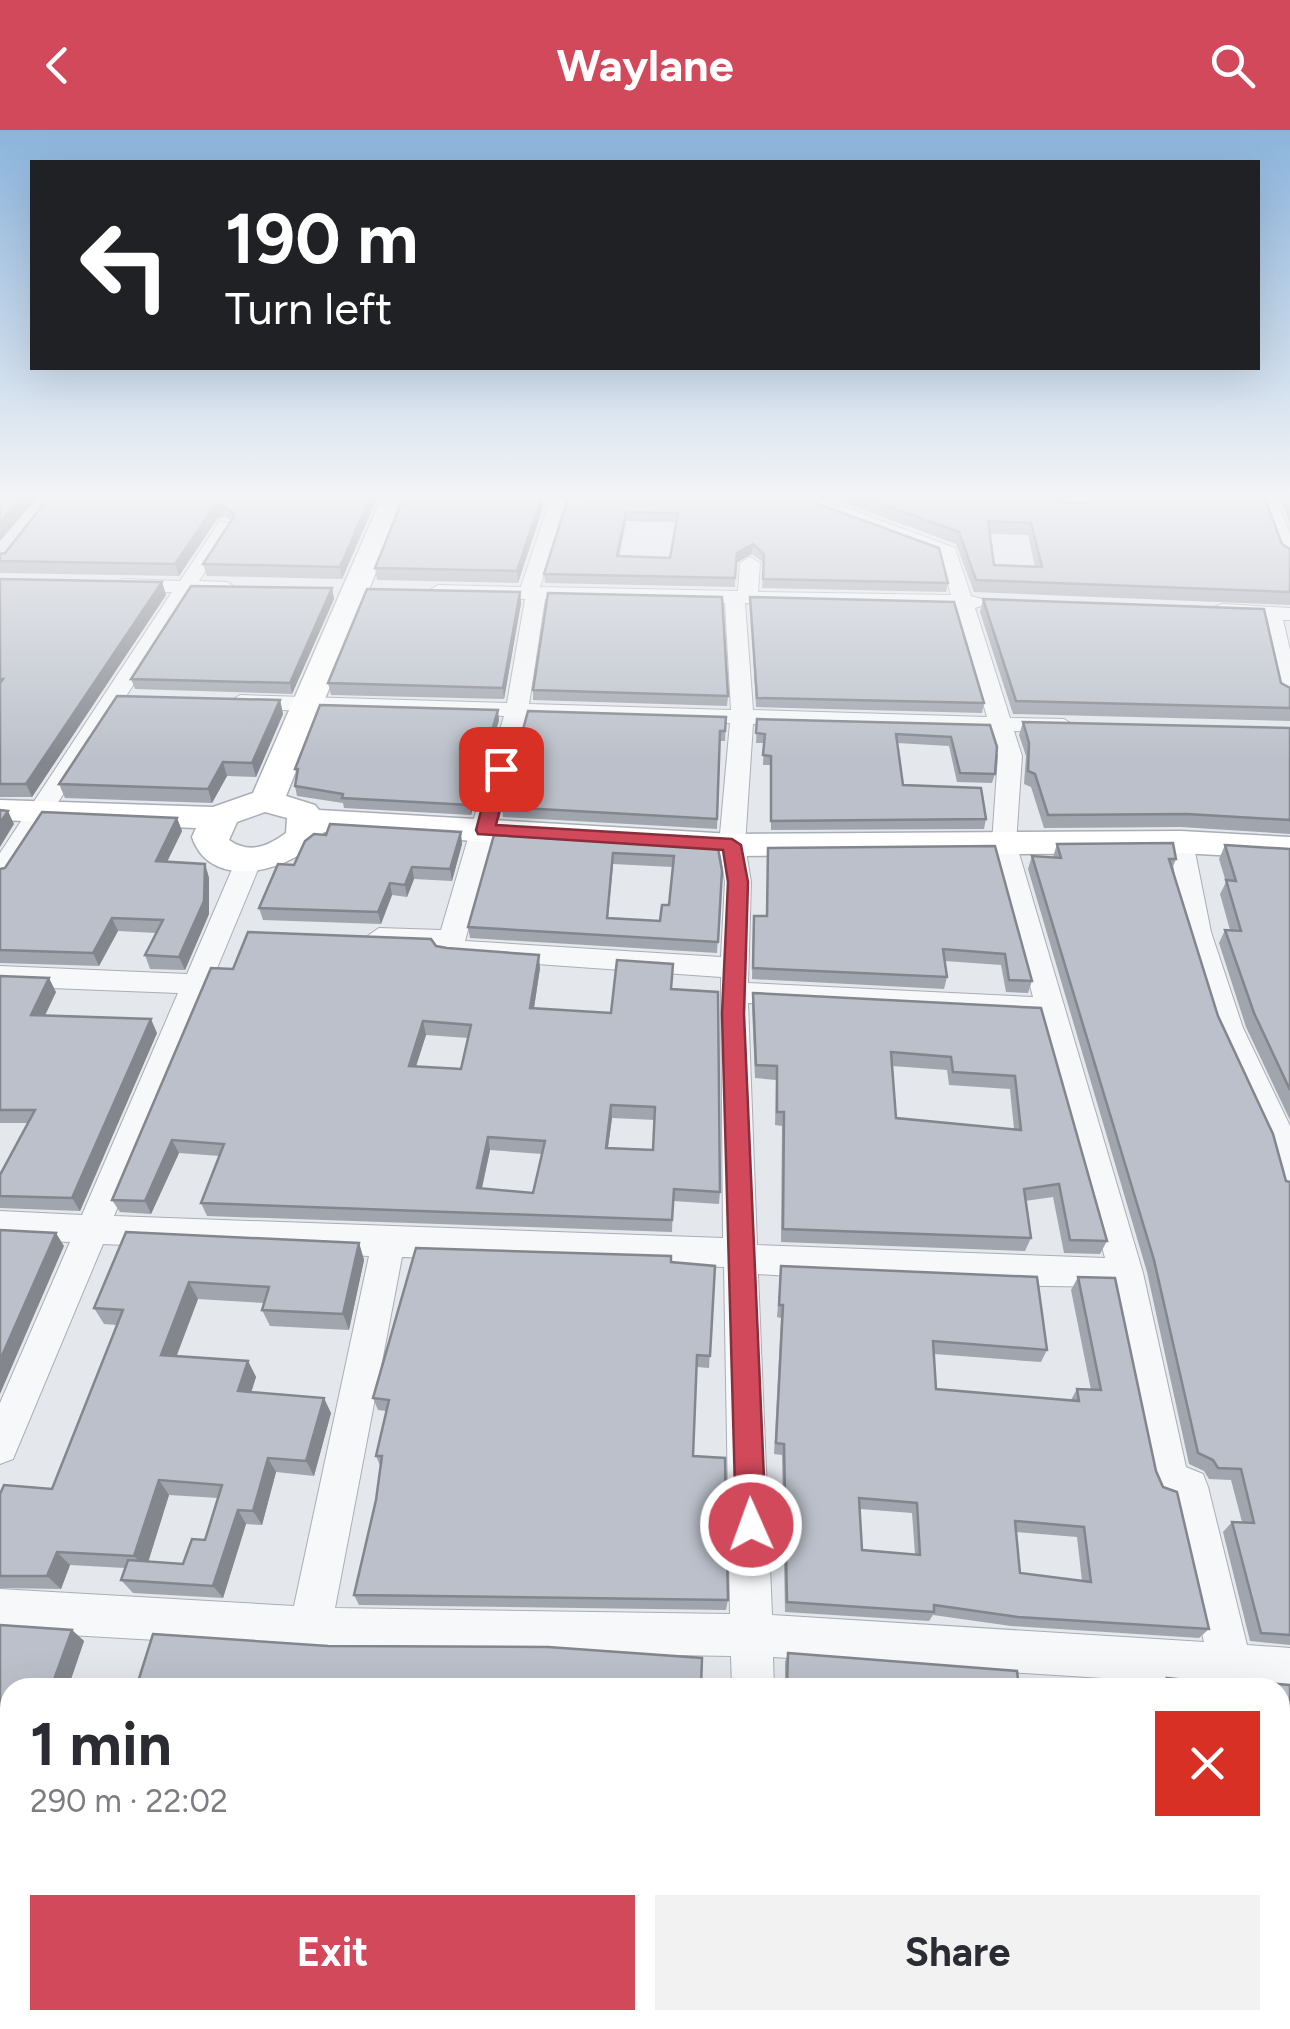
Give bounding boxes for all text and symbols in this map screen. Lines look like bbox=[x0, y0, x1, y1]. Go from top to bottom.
icon: back bbox=[30, 38, 85, 93]
text: Waylane bbox=[556, 38, 734, 92]
icon: search bbox=[1205, 38, 1260, 93]
text: 190 m bbox=[225, 196, 418, 281]
icon: left bbox=[60, 200, 190, 330]
text: Turn left bbox=[225, 281, 392, 335]
pin bbox=[459, 727, 544, 812]
icon: arrive bbox=[474, 742, 529, 797]
position arrow bbox=[699, 1473, 803, 1577]
text: 1 min bbox=[30, 1708, 172, 1780]
button: close bbox=[1155, 1711, 1260, 1816]
text: 290 m · 22:02 bbox=[30, 1782, 228, 1820]
button: Exit bbox=[30, 1895, 635, 2010]
button: Share bbox=[655, 1895, 1260, 2010]

